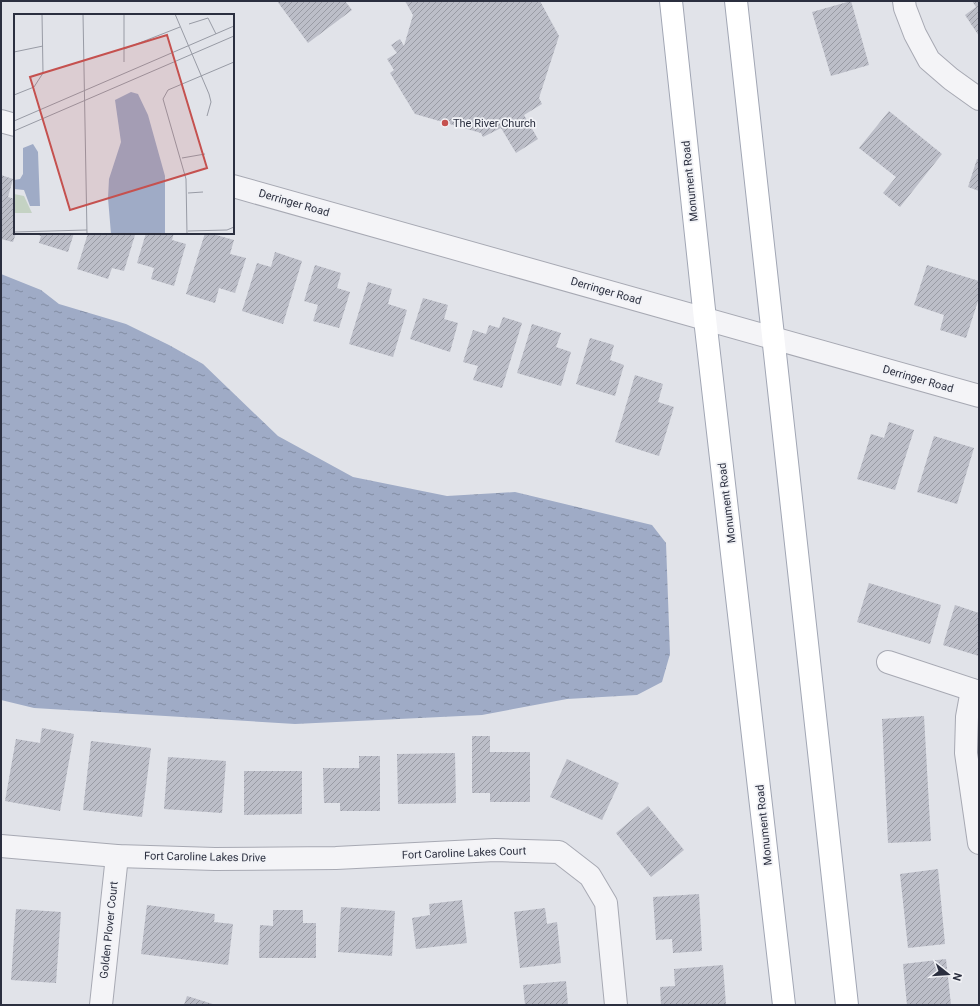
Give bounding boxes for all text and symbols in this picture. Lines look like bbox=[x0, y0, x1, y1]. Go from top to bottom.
inset map bbox=[14, 14, 234, 234]
place label: The River Church bbox=[453, 117, 536, 130]
marker: The River Church bbox=[440, 118, 450, 128]
street label: Monument Road bbox=[679, 140, 701, 222]
street label: Derringer Road bbox=[257, 187, 331, 219]
street label: Derringer Road bbox=[569, 275, 643, 307]
street label: Derringer Road bbox=[881, 363, 955, 395]
street label: Monument Road bbox=[716, 462, 738, 544]
street label: Monument Road bbox=[753, 784, 775, 866]
street label: Fort Caroline Lakes Court bbox=[402, 844, 527, 862]
street label: Fort Caroline Lakes Drive bbox=[144, 849, 266, 865]
street label: Golden Plover Court bbox=[97, 880, 121, 979]
north arrow bbox=[928, 954, 968, 994]
text: N bbox=[950, 971, 964, 983]

